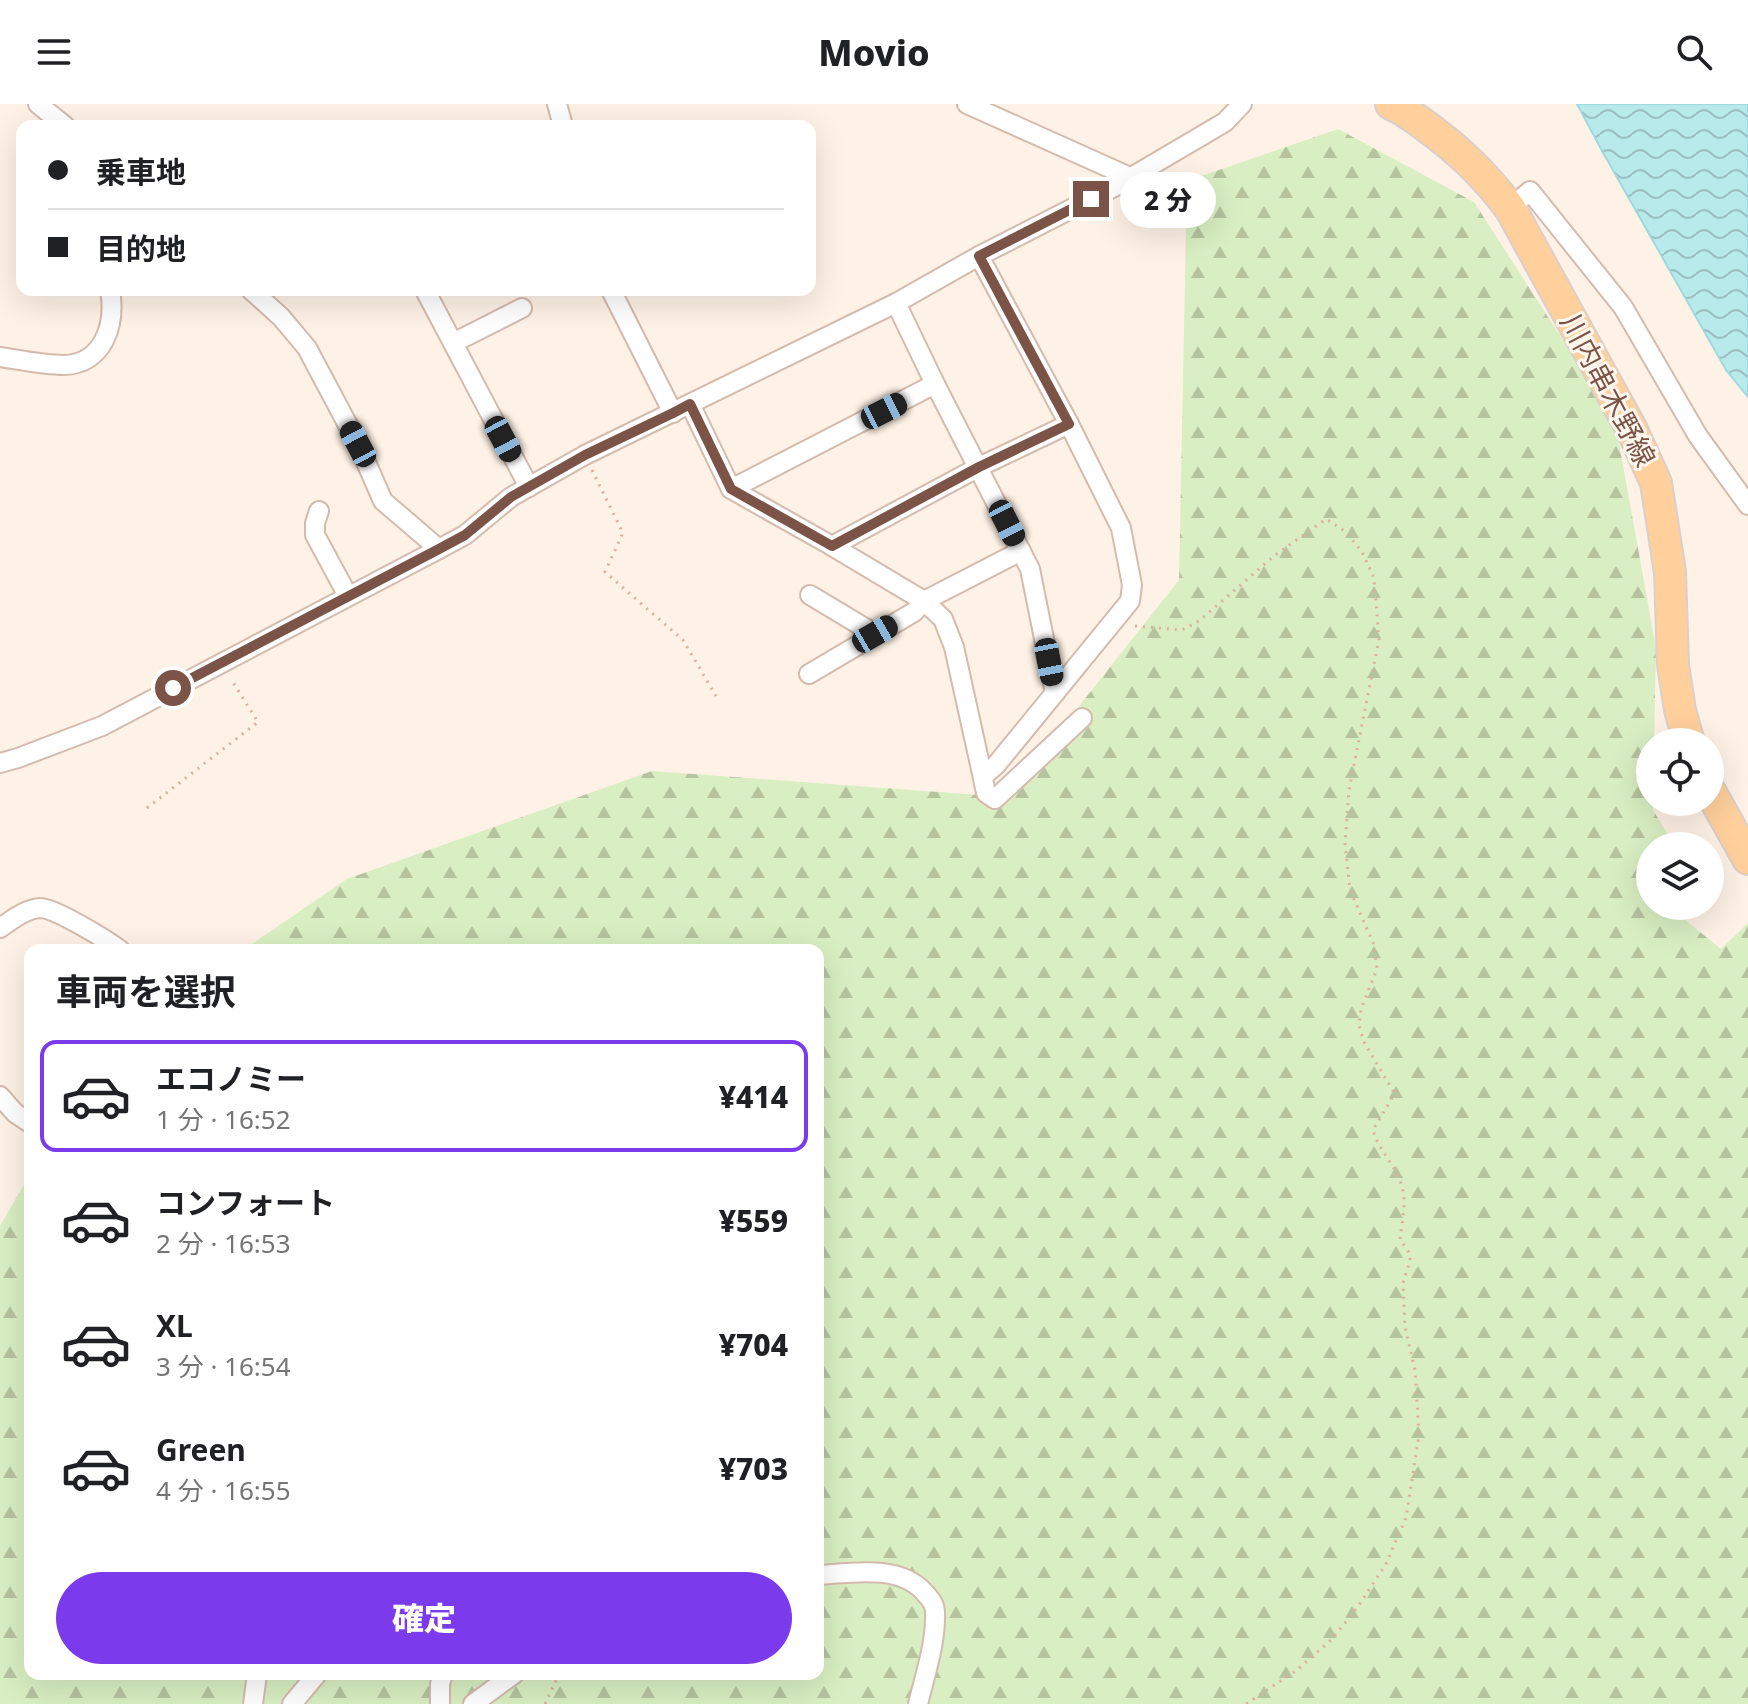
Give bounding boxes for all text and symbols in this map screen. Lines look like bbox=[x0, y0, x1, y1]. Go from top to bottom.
text: Movio bbox=[818, 28, 930, 77]
icon: menu bbox=[32, 30, 76, 74]
icon: search bbox=[1672, 30, 1716, 74]
text: 乗車地 bbox=[96, 151, 186, 192]
callout: 2 分 bbox=[1119, 171, 1215, 227]
route end bbox=[1073, 181, 1109, 217]
text: 2 分 bbox=[1144, 182, 1192, 218]
text: 目的地 bbox=[96, 228, 186, 269]
street label: 川内串木野線 bbox=[1553, 306, 1665, 473]
car bbox=[857, 389, 911, 433]
car bbox=[481, 412, 525, 466]
car bbox=[336, 417, 380, 471]
car bbox=[985, 496, 1029, 550]
car bbox=[848, 612, 902, 656]
car bbox=[1033, 636, 1065, 688]
route start bbox=[155, 670, 191, 706]
map controls bbox=[1636, 728, 1724, 920]
button: locate bbox=[1636, 728, 1724, 816]
button: layers bbox=[1636, 832, 1724, 920]
text: 車両を選択 bbox=[56, 967, 236, 1016]
text: エコノミー bbox=[156, 1058, 306, 1099]
icon: car bbox=[60, 1060, 132, 1132]
text: ¥414 bbox=[719, 1076, 788, 1117]
text: 1 分 · 16:52 bbox=[156, 1101, 291, 1137]
text: コンフォート bbox=[156, 1182, 335, 1223]
icon: car bbox=[60, 1184, 132, 1256]
text: ¥559 bbox=[719, 1200, 788, 1241]
text: 2 分 · 16:53 bbox=[156, 1225, 291, 1261]
text: XL bbox=[156, 1305, 193, 1346]
icon: car bbox=[60, 1308, 132, 1380]
text: ¥704 bbox=[719, 1324, 788, 1365]
text: 3 分 · 16:54 bbox=[156, 1348, 291, 1384]
text: Green bbox=[156, 1429, 246, 1470]
icon: car bbox=[60, 1432, 132, 1504]
text: ¥703 bbox=[719, 1448, 788, 1489]
text: 4 分 · 16:55 bbox=[156, 1472, 291, 1508]
button: 確定 bbox=[56, 1572, 792, 1664]

